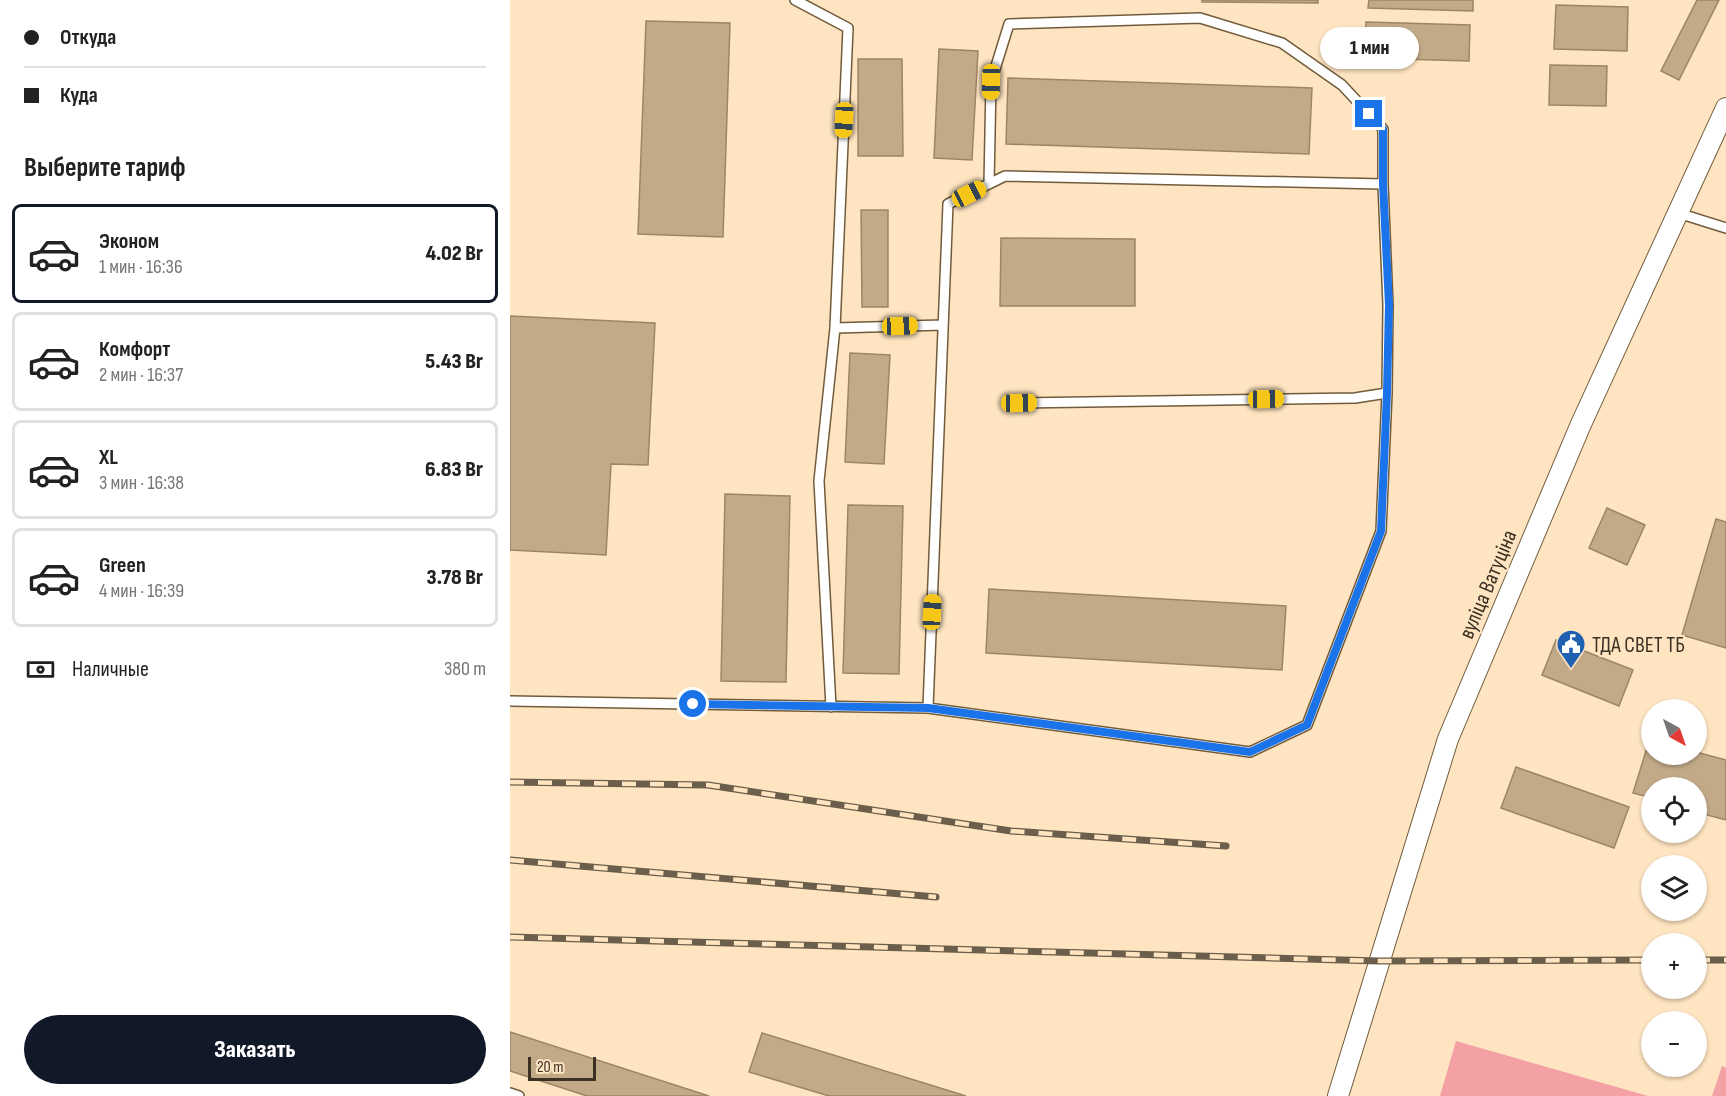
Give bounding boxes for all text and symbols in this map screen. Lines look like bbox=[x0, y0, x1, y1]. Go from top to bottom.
text: Откуда bbox=[60, 24, 116, 51]
callout: 1 мин bbox=[1320, 27, 1418, 69]
text: 1 мин bbox=[1350, 36, 1389, 60]
car bbox=[982, 64, 1000, 100]
text: Куда bbox=[60, 82, 98, 109]
route end bbox=[1355, 100, 1382, 127]
car bbox=[834, 102, 854, 138]
text: Выберите тариф bbox=[24, 152, 186, 184]
car bbox=[949, 178, 989, 210]
icon: car bbox=[27, 227, 81, 281]
text: Эконом bbox=[99, 228, 159, 255]
text: 4.02 Br bbox=[425, 240, 483, 267]
text: 1 мин · 16:36 bbox=[99, 255, 183, 279]
car bbox=[882, 316, 918, 336]
icon: car bbox=[27, 335, 81, 389]
text: Комфорт bbox=[99, 336, 170, 363]
text: 5.43 Br bbox=[425, 348, 483, 375]
text: 2 мин · 16:37 bbox=[99, 363, 183, 387]
car bbox=[1248, 390, 1284, 408]
car bbox=[1001, 394, 1037, 412]
icon: car bbox=[27, 443, 81, 497]
text: XL bbox=[99, 444, 118, 471]
text: 6.83 Br bbox=[425, 456, 483, 483]
text: 3 мин · 16:38 bbox=[99, 471, 184, 495]
street label: вуліца Ватуціна bbox=[1453, 526, 1523, 643]
icon: car bbox=[27, 551, 81, 605]
text: Green bbox=[99, 552, 146, 579]
text: 3.78 Br bbox=[427, 564, 483, 591]
text: 4 мин · 16:39 bbox=[99, 579, 184, 603]
car bbox=[922, 594, 942, 630]
public building icon: ТДА СВЕТ ТБ bbox=[1555, 628, 1587, 670]
place label: ТДА СВЕТ ТБ bbox=[1592, 632, 1685, 659]
icon: cash bbox=[24, 653, 57, 686]
text: Наличные bbox=[72, 656, 149, 683]
text: 380 m bbox=[444, 657, 486, 681]
route start bbox=[679, 690, 706, 717]
north arrow bbox=[1641, 699, 1707, 765]
map controls bbox=[1641, 699, 1707, 1077]
button: locate bbox=[1641, 777, 1707, 843]
button: layers bbox=[1641, 855, 1707, 921]
button: + bbox=[1641, 933, 1707, 999]
button: − bbox=[1641, 1011, 1707, 1077]
button: Заказать bbox=[24, 1015, 486, 1084]
scale bar bbox=[528, 1054, 596, 1082]
text: 20 m bbox=[537, 1058, 564, 1077]

